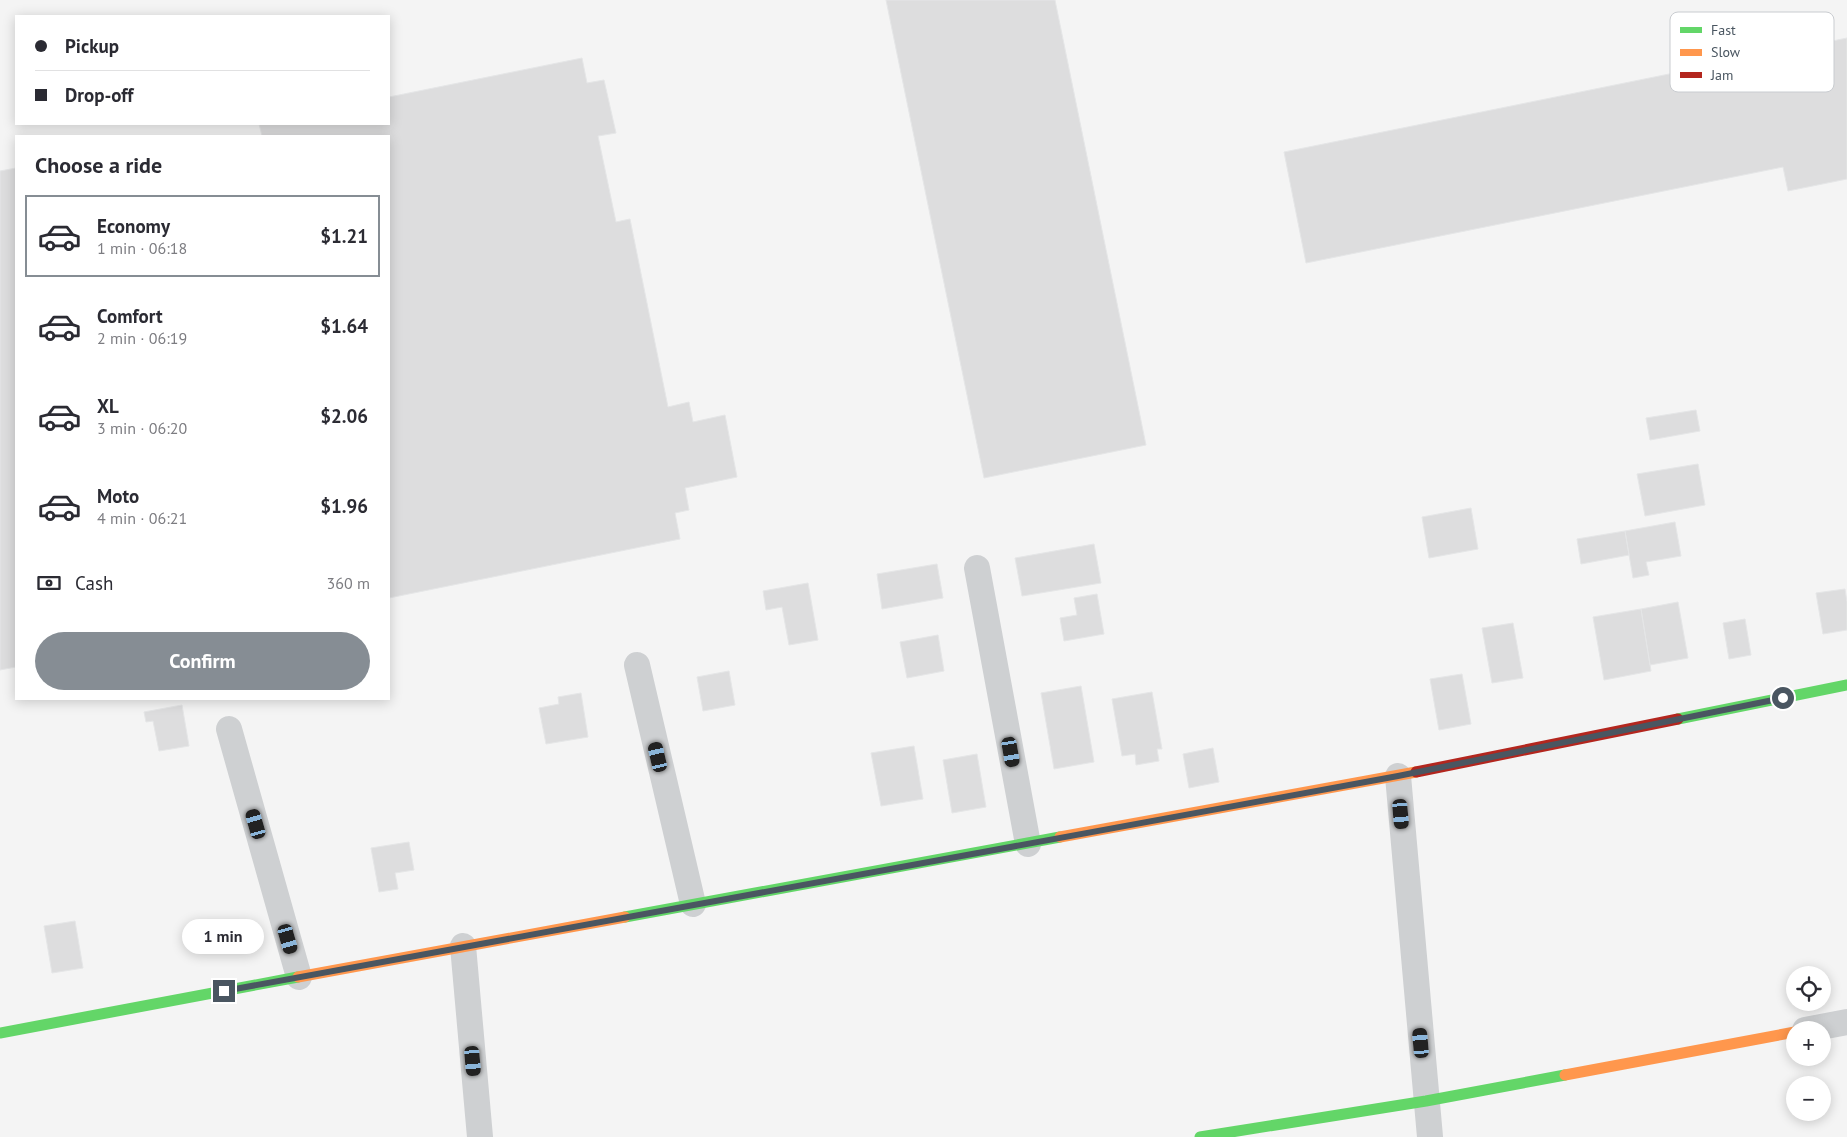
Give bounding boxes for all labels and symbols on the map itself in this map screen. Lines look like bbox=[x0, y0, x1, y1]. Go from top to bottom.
legend bbox=[1670, 12, 1834, 92]
text: Fast bbox=[1711, 21, 1736, 39]
text: Slow bbox=[1711, 43, 1741, 61]
text: Jam bbox=[1710, 66, 1733, 84]
route start bbox=[1772, 687, 1794, 709]
car bbox=[1001, 736, 1020, 768]
car bbox=[647, 741, 668, 773]
car bbox=[1392, 798, 1409, 830]
car bbox=[244, 808, 267, 840]
callout: 1 min bbox=[183, 918, 265, 954]
car bbox=[276, 923, 299, 955]
route end bbox=[213, 980, 235, 1002]
car bbox=[1412, 1027, 1429, 1059]
car bbox=[464, 1045, 481, 1077]

